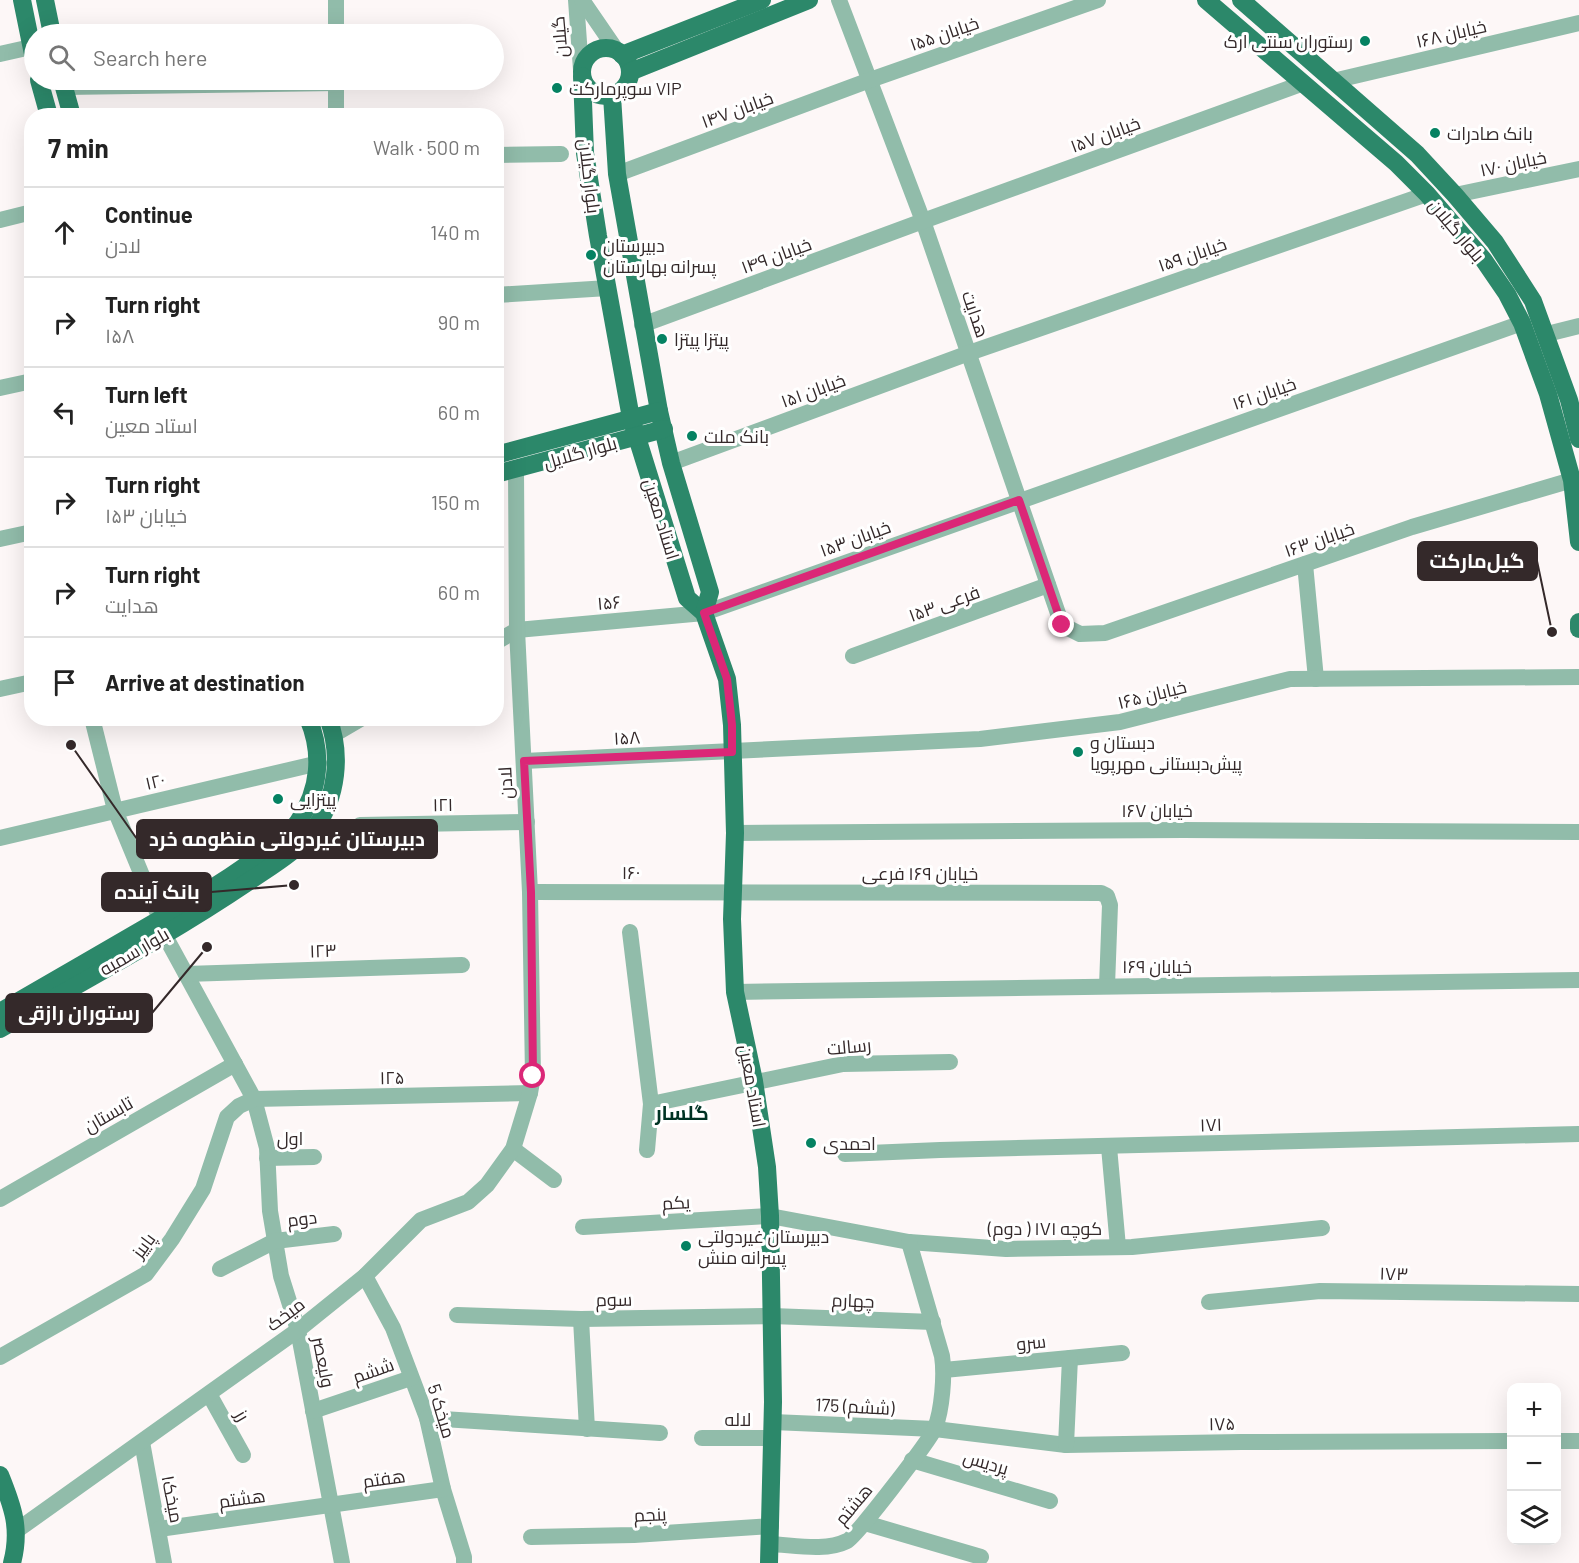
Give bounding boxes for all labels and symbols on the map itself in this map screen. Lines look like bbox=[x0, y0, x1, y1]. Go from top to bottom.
street label: خیابان ۱۵۵ bbox=[907, 11, 982, 56]
street label: خیابان ۱۶۸ bbox=[1414, 14, 1489, 53]
street label: گیلان bbox=[546, 15, 573, 59]
place label: رستوران سنتی ارک bbox=[1224, 30, 1353, 53]
marker: رستوران سنتی ارک bbox=[1358, 34, 1372, 48]
place label: سوپرمارکت VIP bbox=[569, 77, 682, 101]
marker: سوپرمارکت VIP bbox=[550, 81, 564, 95]
street label: خیابان ۱۴۷ bbox=[698, 86, 776, 133]
street label: خیابان ۱۵۷ bbox=[1067, 111, 1143, 158]
place label: بانک صادرات bbox=[1447, 122, 1533, 145]
marker: بانک صادرات bbox=[1428, 126, 1442, 140]
street label: بلوار گیلان bbox=[573, 137, 606, 215]
street label: خیابان ۱۷۰ bbox=[1478, 145, 1549, 182]
street label: بلوار گیلان bbox=[1424, 194, 1490, 267]
street label: خیابان ۱۴۹ bbox=[738, 232, 814, 279]
street label: خیابان ۱۵۹ bbox=[1155, 232, 1229, 277]
place label: دبیرستان پسرانه بهارستان bbox=[603, 234, 716, 279]
marker: دبیرستان پسرانه بهارستان bbox=[584, 248, 598, 262]
street label: هدایت bbox=[958, 288, 994, 340]
place label: پیتزا پیتزا bbox=[674, 328, 729, 352]
marker: پیتزا پیتزا bbox=[655, 332, 669, 346]
street label: خیابان ۱۵۱ bbox=[778, 368, 849, 413]
street label: خیابان ۱۶۱ bbox=[1229, 372, 1299, 415]
place label: بانک ملت bbox=[704, 425, 769, 447]
marker: بانک ملت bbox=[685, 429, 699, 443]
street label: بلوار گلایل bbox=[541, 431, 620, 474]
street label: استاد معین bbox=[638, 476, 685, 562]
street label: خیابان ۱۵۳ bbox=[817, 515, 894, 562]
street label: خیابان ۱۶۳ bbox=[1281, 517, 1357, 562]
callout: گیل‌مارکت bbox=[1418, 542, 1537, 580]
text: گیل‌مارکت bbox=[1430, 548, 1524, 573]
street label: ۱۵۳ فرعی bbox=[905, 580, 983, 627]
street label: ۱۵۶ bbox=[596, 590, 622, 614]
route end bbox=[1048, 611, 1074, 637]
street label: خیابان ۱۶۵ bbox=[1115, 675, 1189, 714]
street label: ۱۵۸ bbox=[613, 725, 641, 749]
place label: دبستان و پیش‌دبستانی مهرپویا bbox=[1090, 731, 1242, 776]
marker: دبستان و پیش‌دبستانی مهرپویا bbox=[1071, 745, 1085, 759]
street label: لادن bbox=[493, 766, 518, 800]
street label: ۱۲۰ bbox=[143, 768, 167, 794]
place label: پیتزایی bbox=[290, 788, 337, 812]
marker: پیتزایی bbox=[271, 792, 285, 806]
street label: ۱۲۱ bbox=[432, 793, 454, 815]
street label: خیابان ۱۶۷ bbox=[1121, 799, 1193, 822]
callout: دبیرستان غیردولتی منظومه خرد bbox=[137, 820, 437, 858]
text: دبیرستان غیردولتی منظومه خرد bbox=[149, 826, 425, 851]
street label: ۱۶۰ bbox=[622, 861, 640, 883]
street label: خیابان ۱۶۹ فرعی bbox=[862, 862, 978, 885]
callout: بانک آینده bbox=[102, 873, 211, 911]
text: بانک آینده bbox=[114, 879, 200, 904]
street label: بلوار سمیه bbox=[95, 922, 173, 981]
street label: ۱۲۳ bbox=[309, 939, 337, 961]
street label: خیابان ۱۶۹ bbox=[1122, 955, 1192, 978]
callout: رستوران رازقی bbox=[6, 994, 152, 1032]
text: رستوران رازقی bbox=[18, 1000, 140, 1025]
street label: رسالت bbox=[826, 1033, 872, 1060]
street label: استاد معین bbox=[734, 1043, 771, 1129]
route start bbox=[519, 1062, 545, 1088]
street label: ۱۲۵ bbox=[379, 1066, 405, 1088]
street label: تابستان bbox=[80, 1091, 137, 1138]
district label: گلسار bbox=[654, 1100, 709, 1125]
street label: ۱۷۱ bbox=[1199, 1113, 1223, 1135]
street label: اول bbox=[277, 1127, 303, 1150]
place label: احمدی bbox=[823, 1132, 876, 1155]
marker: احمدی bbox=[804, 1136, 818, 1150]
street label: یکم bbox=[661, 1190, 691, 1216]
street label: دوم bbox=[286, 1205, 318, 1233]
street label: کوچه ۱۷۱ ( دوم) bbox=[987, 1217, 1102, 1241]
place label: دبیرستان غیردولتی پسرانه منش bbox=[698, 1225, 829, 1270]
street label: پاییز bbox=[126, 1228, 161, 1264]
marker: دبیرستان غیردولتی پسرانه منش bbox=[679, 1239, 693, 1253]
street label: ۱۷۳ bbox=[1379, 1262, 1409, 1284]
street label: سوم bbox=[596, 1288, 633, 1312]
street label: چهارم bbox=[831, 1288, 875, 1314]
street label: میخک bbox=[261, 1292, 309, 1336]
street label: سرو bbox=[1015, 1330, 1047, 1355]
street label: ولیعصر bbox=[307, 1334, 340, 1390]
street label: ششم bbox=[349, 1353, 397, 1389]
street label: میخک 5 bbox=[423, 1381, 461, 1441]
street label: 175 (ششم) bbox=[815, 1393, 895, 1421]
street label: رز bbox=[230, 1405, 255, 1425]
street label: لاله bbox=[725, 1408, 751, 1430]
street label: ۱۷۵ bbox=[1208, 1412, 1236, 1434]
street label: پردیس bbox=[960, 1445, 1011, 1481]
street label: هفتم bbox=[361, 1464, 407, 1494]
street label: میخک۱ bbox=[158, 1473, 188, 1525]
street label: هشتم bbox=[829, 1479, 878, 1530]
street label: هشتم bbox=[217, 1484, 267, 1514]
street label: پنجم bbox=[633, 1502, 667, 1528]

